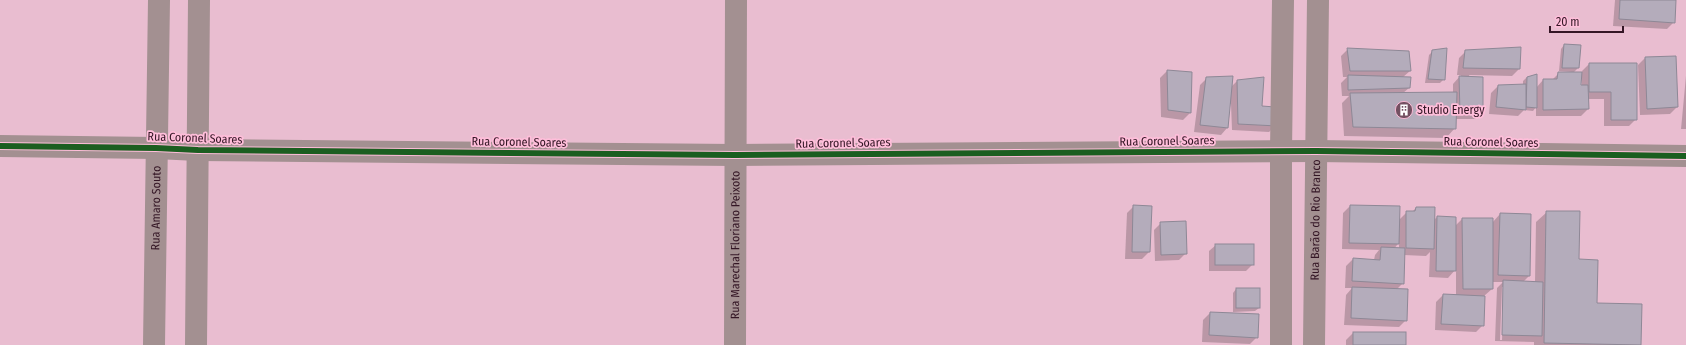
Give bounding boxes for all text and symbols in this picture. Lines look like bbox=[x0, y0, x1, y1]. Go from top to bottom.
scale bar bbox=[1550, 8, 1623, 34]
text: 20 m bbox=[1556, 15, 1580, 29]
building icon: Studio Energy bbox=[1394, 100, 1414, 120]
place label: Studio Energy bbox=[1417, 103, 1485, 117]
street label: Rua Coronel Soares bbox=[147, 129, 243, 147]
street label: Rua Coronel Soares bbox=[1119, 133, 1215, 149]
street label: Rua Coronel Soares bbox=[471, 134, 567, 150]
street label: Rua Coronel Soares bbox=[1443, 134, 1539, 150]
street label: Rua Coronel Soares bbox=[795, 135, 891, 151]
street label: Rua Barão do Rio Branco bbox=[1308, 159, 1323, 281]
street label: Rua Amaro Souto bbox=[148, 166, 164, 250]
street label: Rua Marechal Floriano Peixoto bbox=[728, 171, 743, 319]

